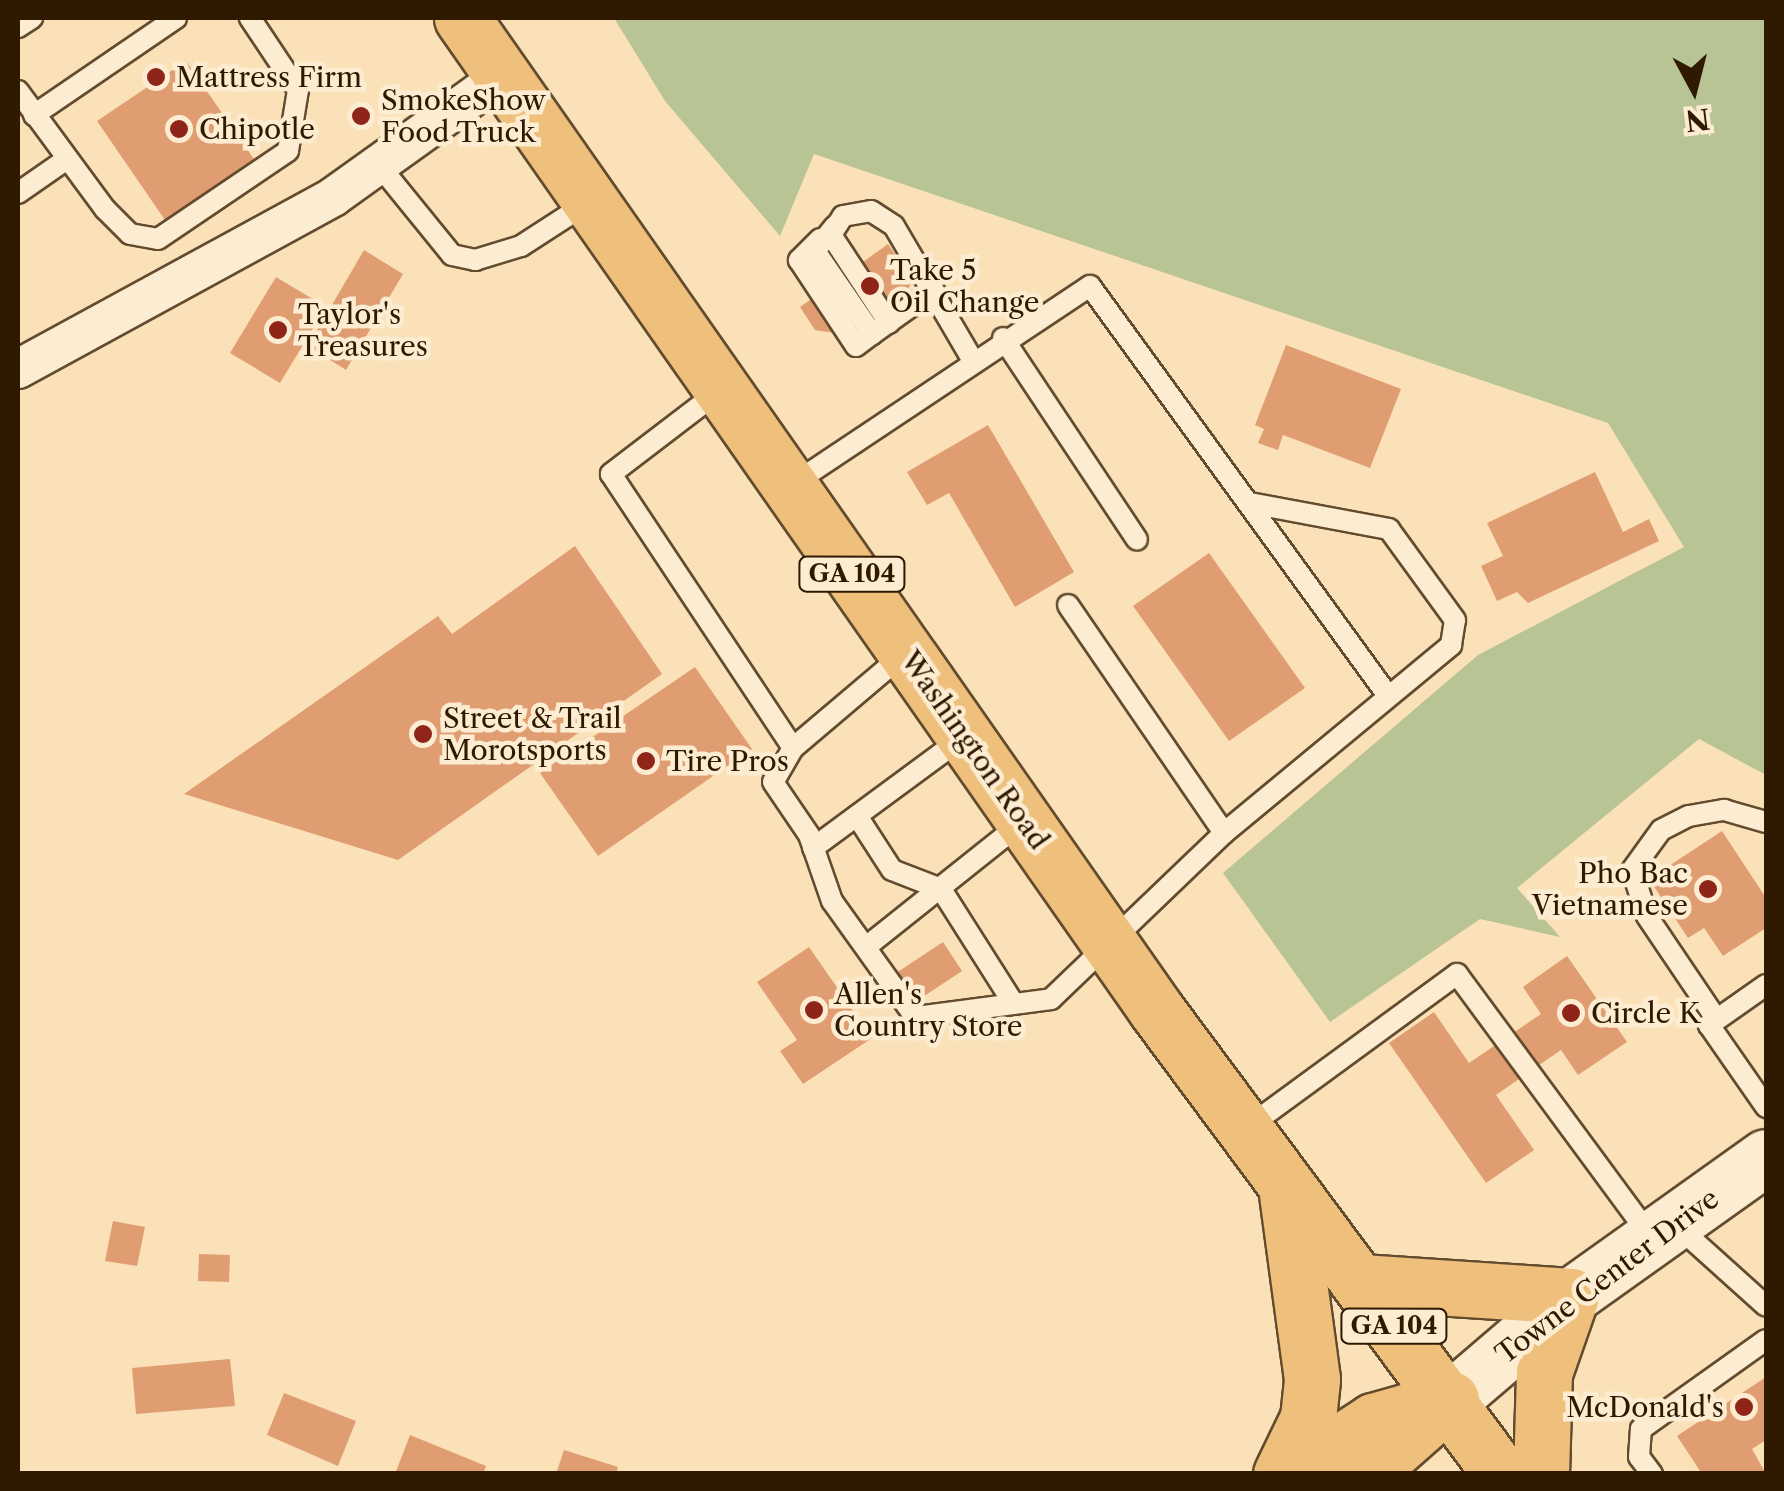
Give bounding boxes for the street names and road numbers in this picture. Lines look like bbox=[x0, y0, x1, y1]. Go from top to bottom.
road number: GA 104 bbox=[797, 554, 907, 594]
street label: Washington Road bbox=[894, 644, 1056, 856]
street label: Towne Center Drive bbox=[1489, 1181, 1725, 1371]
road number: GA 104 bbox=[1339, 1306, 1449, 1346]

